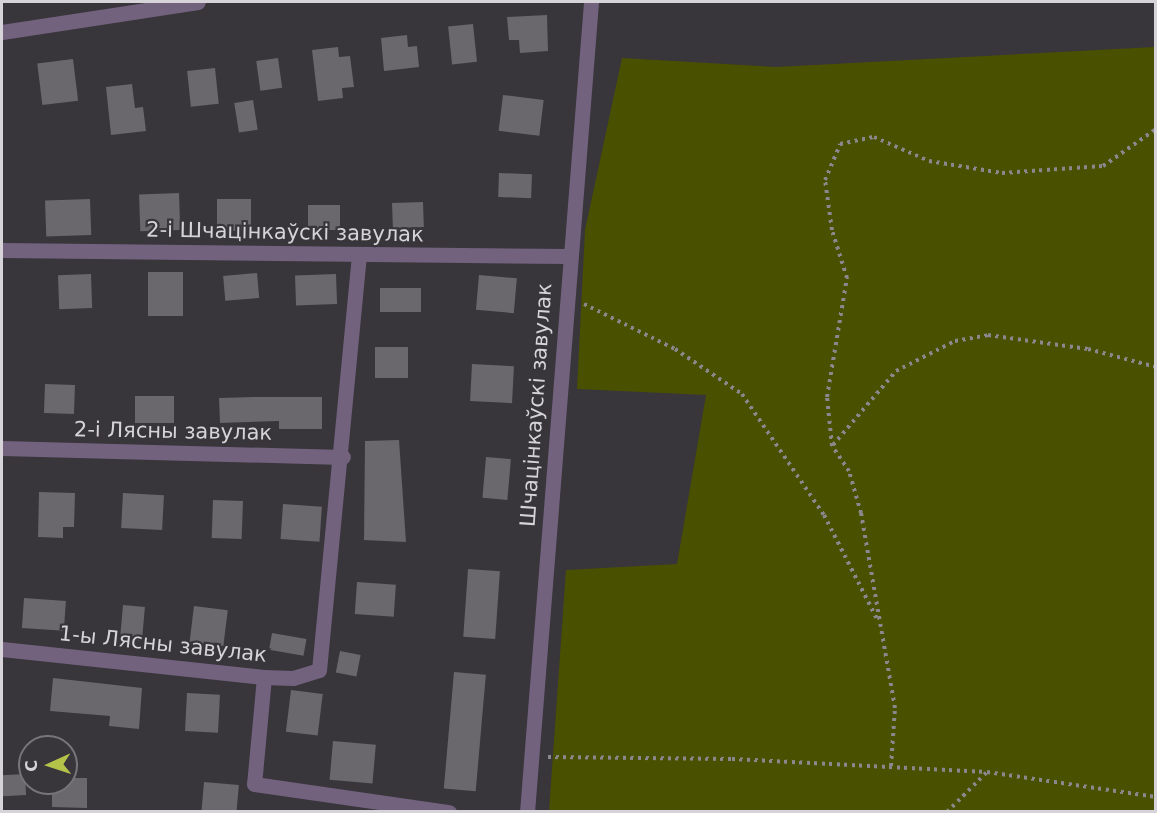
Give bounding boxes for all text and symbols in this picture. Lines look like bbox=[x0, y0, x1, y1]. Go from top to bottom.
street label: 2-і Шчацінкаўскі завулак bbox=[146, 217, 424, 247]
street label: Шчацінкаўскі завулак bbox=[515, 282, 557, 528]
street label: 2-і Лясны завулак bbox=[74, 417, 272, 445]
street label: 1-ы Лясны завулак bbox=[58, 621, 268, 667]
north arrow bbox=[18, 735, 78, 795]
text: С bbox=[22, 759, 41, 772]

